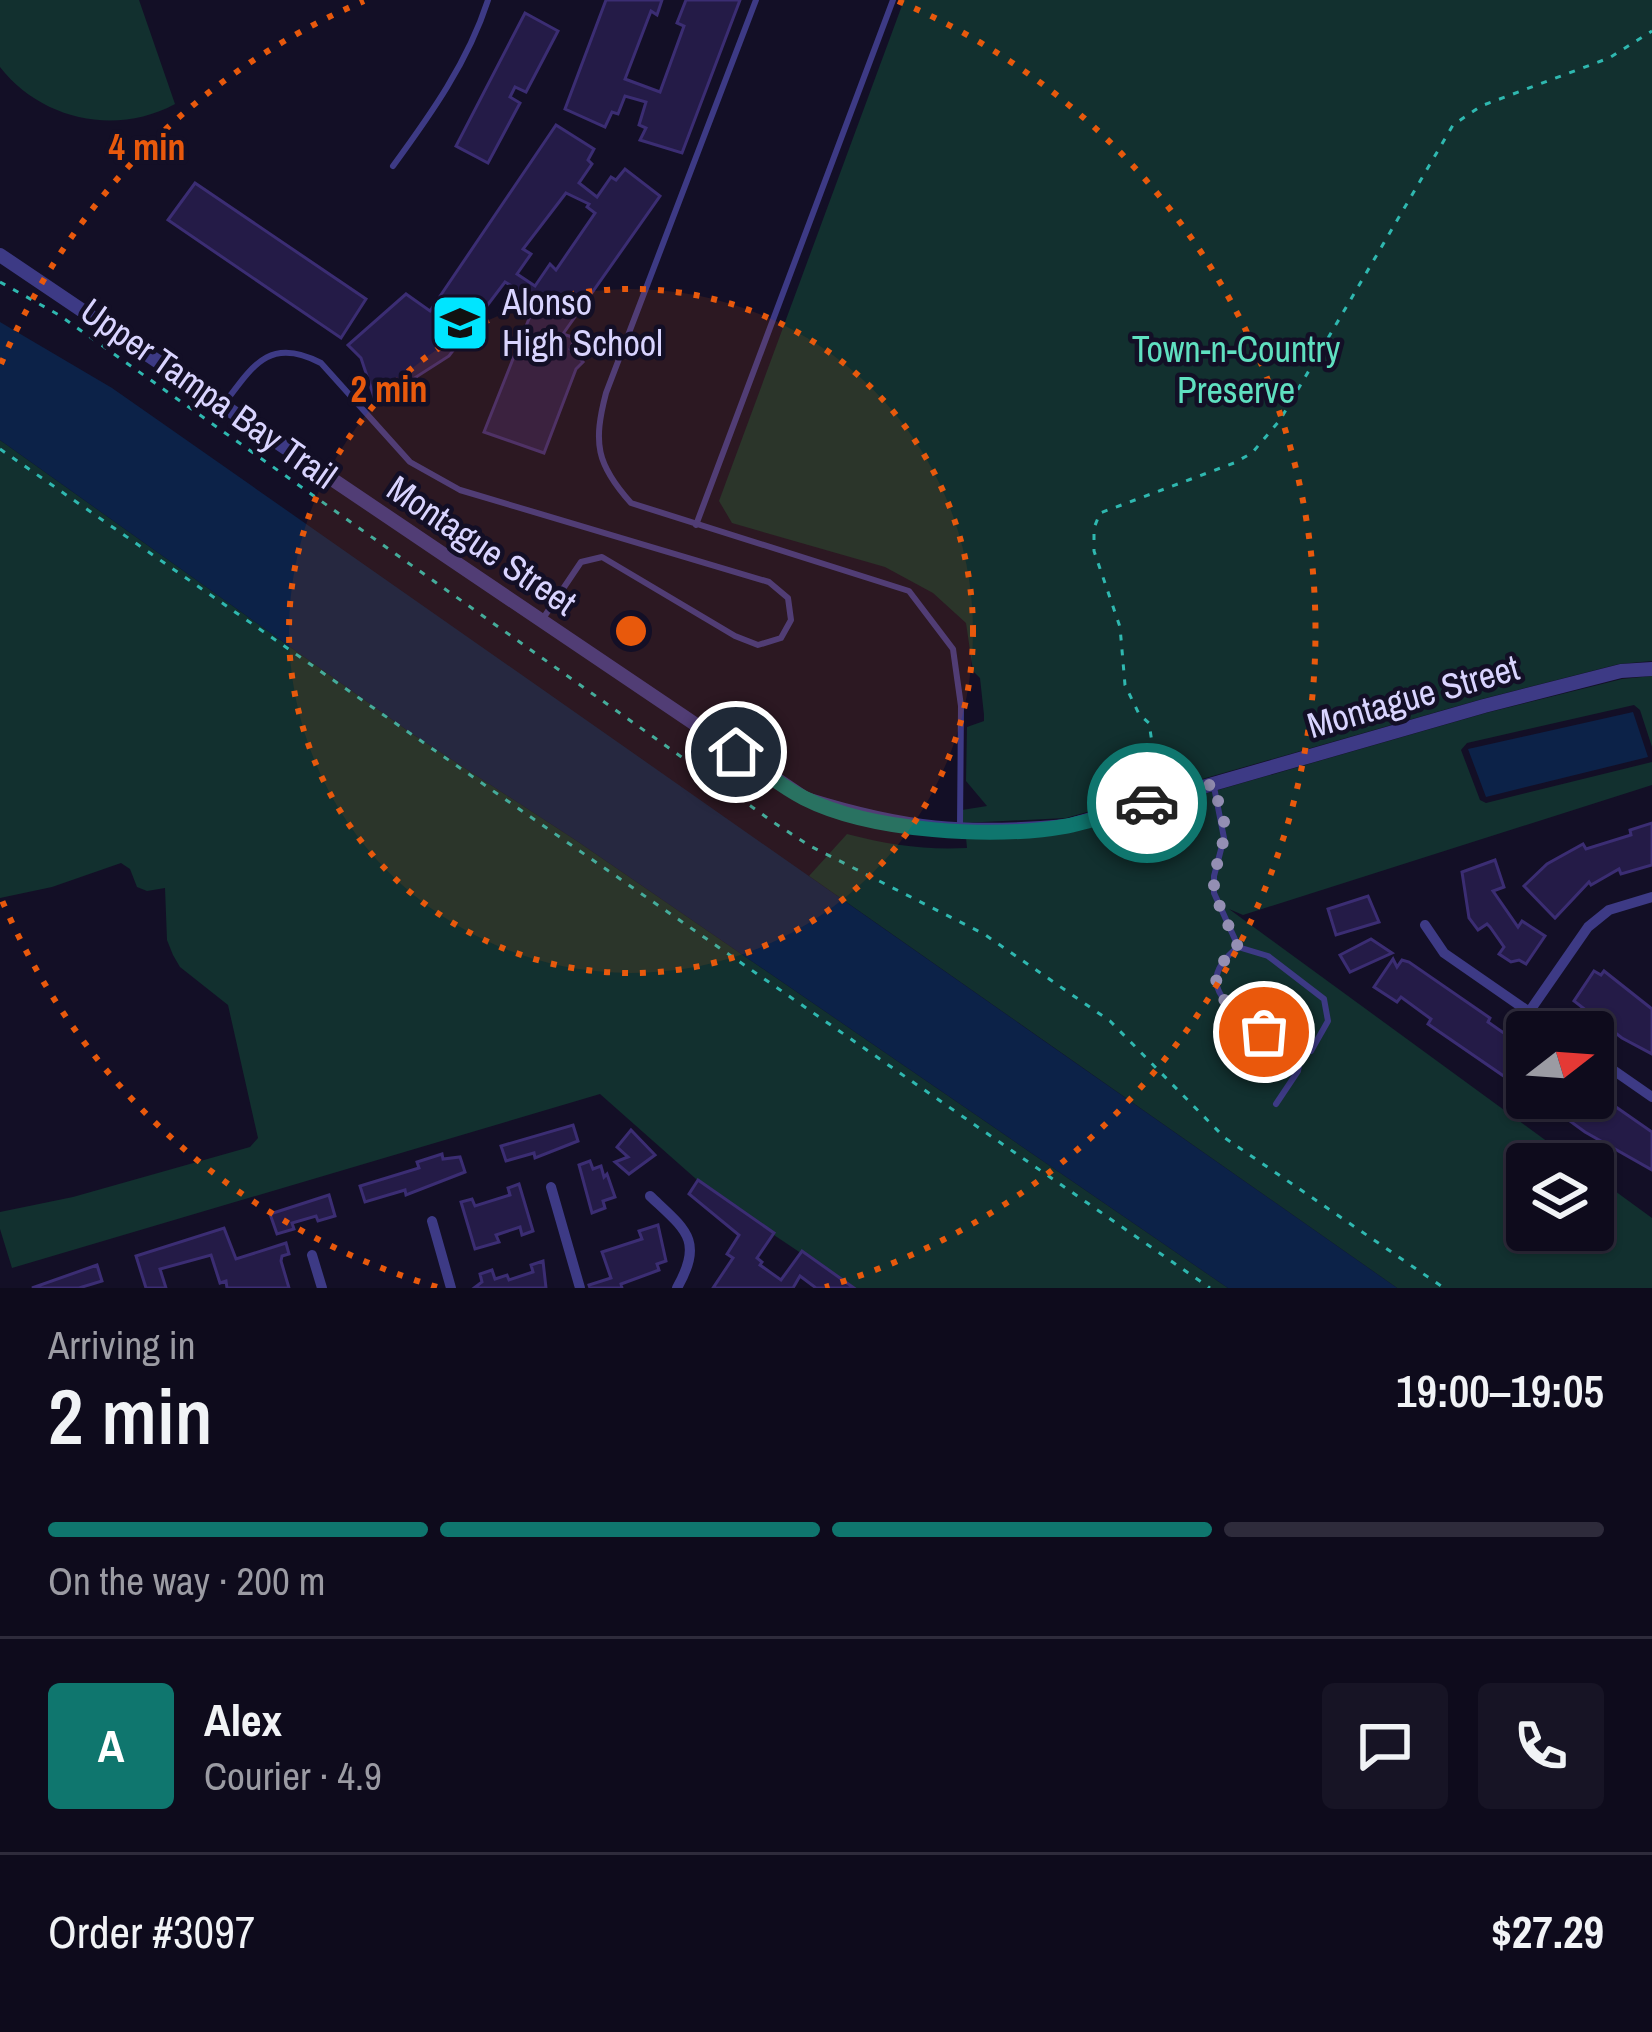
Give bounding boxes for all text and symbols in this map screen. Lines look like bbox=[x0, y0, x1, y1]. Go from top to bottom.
text: 4 min bbox=[108, 123, 186, 171]
place label: Alonso High School bbox=[501, 278, 663, 367]
street label: Upper Tampa Bay Trail bbox=[72, 287, 346, 499]
school or university icon: Alonso High School bbox=[429, 292, 491, 354]
park label: Town-n-Country Preserve bbox=[1132, 325, 1340, 414]
text: 2 min bbox=[350, 365, 428, 413]
street label: Montague Street bbox=[378, 464, 586, 626]
centre of rings bbox=[610, 610, 652, 652]
street label: Montague Street bbox=[1301, 643, 1525, 749]
pin bbox=[685, 701, 787, 803]
icon: home bbox=[703, 719, 769, 785]
courier bbox=[1087, 743, 1207, 863]
icon: car bbox=[1114, 770, 1180, 836]
pin bbox=[1213, 981, 1315, 1083]
icon: bag bbox=[1231, 999, 1297, 1065]
north arrow bbox=[1506, 1011, 1614, 1119]
map controls bbox=[1506, 1011, 1614, 1251]
button: layers bbox=[1506, 1143, 1614, 1251]
text: Arriving in bbox=[48, 1319, 196, 1371]
text: 19:00–19:05 bbox=[1396, 1360, 1604, 1421]
text: 2 min bbox=[48, 1363, 213, 1468]
text: On the way · 200 m bbox=[48, 1555, 325, 1607]
button: chat bbox=[1322, 1683, 1448, 1809]
button: phone bbox=[1478, 1683, 1604, 1809]
text: Alex bbox=[204, 1689, 282, 1750]
text: A bbox=[98, 1715, 124, 1776]
text: Courier · 4.9 bbox=[204, 1750, 382, 1802]
text: Order #3097 bbox=[48, 1901, 255, 1962]
text: $27.29 bbox=[1491, 1901, 1604, 1962]

